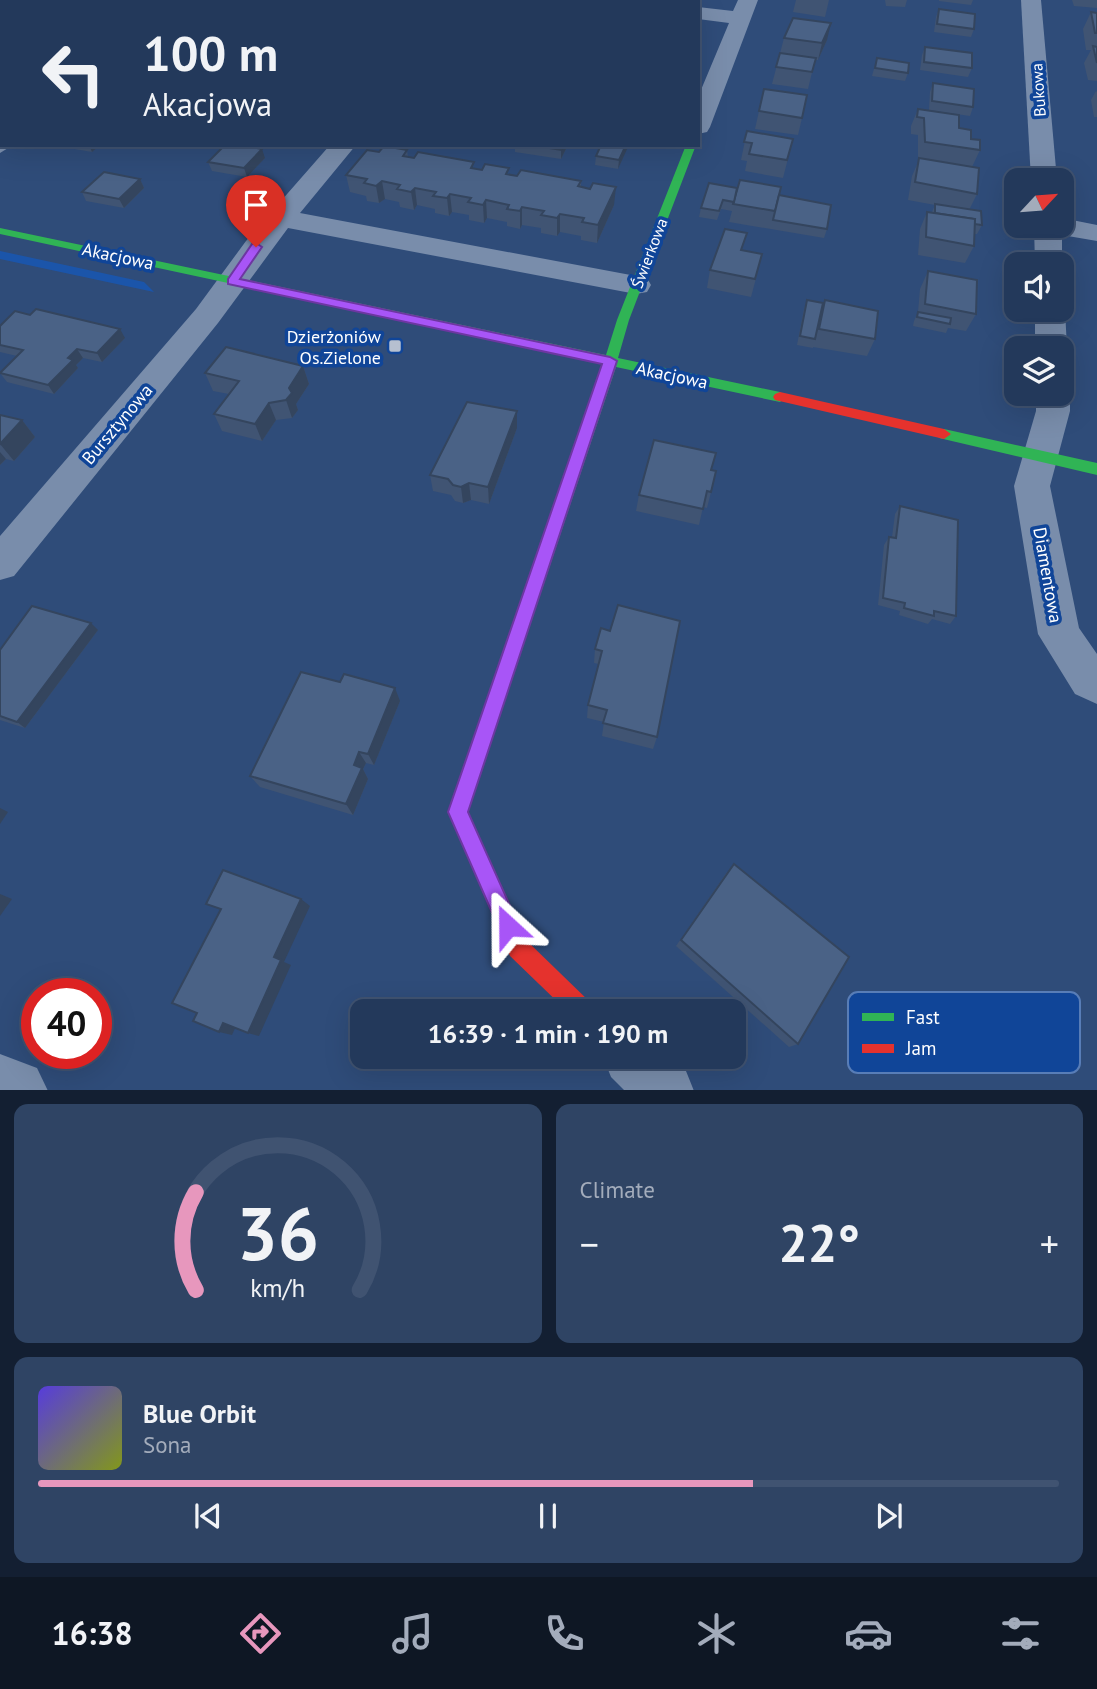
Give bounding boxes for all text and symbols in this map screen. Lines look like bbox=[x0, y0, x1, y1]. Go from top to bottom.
text: 100 m bbox=[143, 21, 278, 85]
icon: left bbox=[28, 28, 119, 119]
street label: Bukowa bbox=[1026, 63, 1050, 117]
text: Akacjowa bbox=[143, 83, 272, 125]
north arrow bbox=[1004, 168, 1074, 238]
map controls bbox=[1004, 168, 1074, 406]
pin bbox=[226, 175, 286, 247]
icon: arrive bbox=[237, 186, 275, 224]
street label: Świerkowa bbox=[626, 215, 672, 291]
street label: Akacjowa bbox=[80, 237, 156, 275]
button: sound bbox=[1004, 252, 1074, 322]
place label: Dzierżoniów Os.Zielone bbox=[287, 325, 382, 369]
button: layers bbox=[1004, 336, 1074, 406]
marker: Dzierżoniów Os.Zielone bbox=[387, 338, 403, 354]
street label: Akacjowa bbox=[634, 356, 710, 394]
street label: Bursztynowa bbox=[77, 379, 157, 469]
street label: Diamentowa bbox=[1028, 525, 1068, 625]
position arrow bbox=[471, 889, 545, 963]
speed limit sign: 40 bbox=[21, 978, 112, 1069]
legend bbox=[848, 992, 1080, 1073]
text: Fast bbox=[906, 1005, 940, 1029]
text: 16:39 · 1 min · 190 m bbox=[428, 1017, 668, 1050]
text: Jam bbox=[905, 1036, 936, 1060]
text: Climate bbox=[580, 1175, 655, 1204]
text: 36 bbox=[236, 1186, 319, 1280]
text: 22° bbox=[778, 1209, 860, 1276]
text: − bbox=[580, 1219, 599, 1268]
text: + bbox=[1040, 1219, 1059, 1268]
text: km/h bbox=[250, 1271, 305, 1303]
text: Blue Orbit bbox=[143, 1397, 256, 1430]
text: Sona bbox=[143, 1430, 192, 1459]
icon: previous bbox=[189, 1497, 227, 1535]
icon: pause bbox=[529, 1497, 567, 1535]
icon: next bbox=[870, 1497, 908, 1535]
icon: directions bbox=[236, 1609, 285, 1658]
icon: music bbox=[388, 1609, 437, 1658]
icon: phone bbox=[540, 1609, 589, 1658]
icon: climate bbox=[692, 1609, 741, 1658]
icon: car bbox=[844, 1609, 893, 1658]
icon: filters bbox=[996, 1609, 1045, 1658]
text: 16:38 bbox=[52, 1612, 133, 1654]

